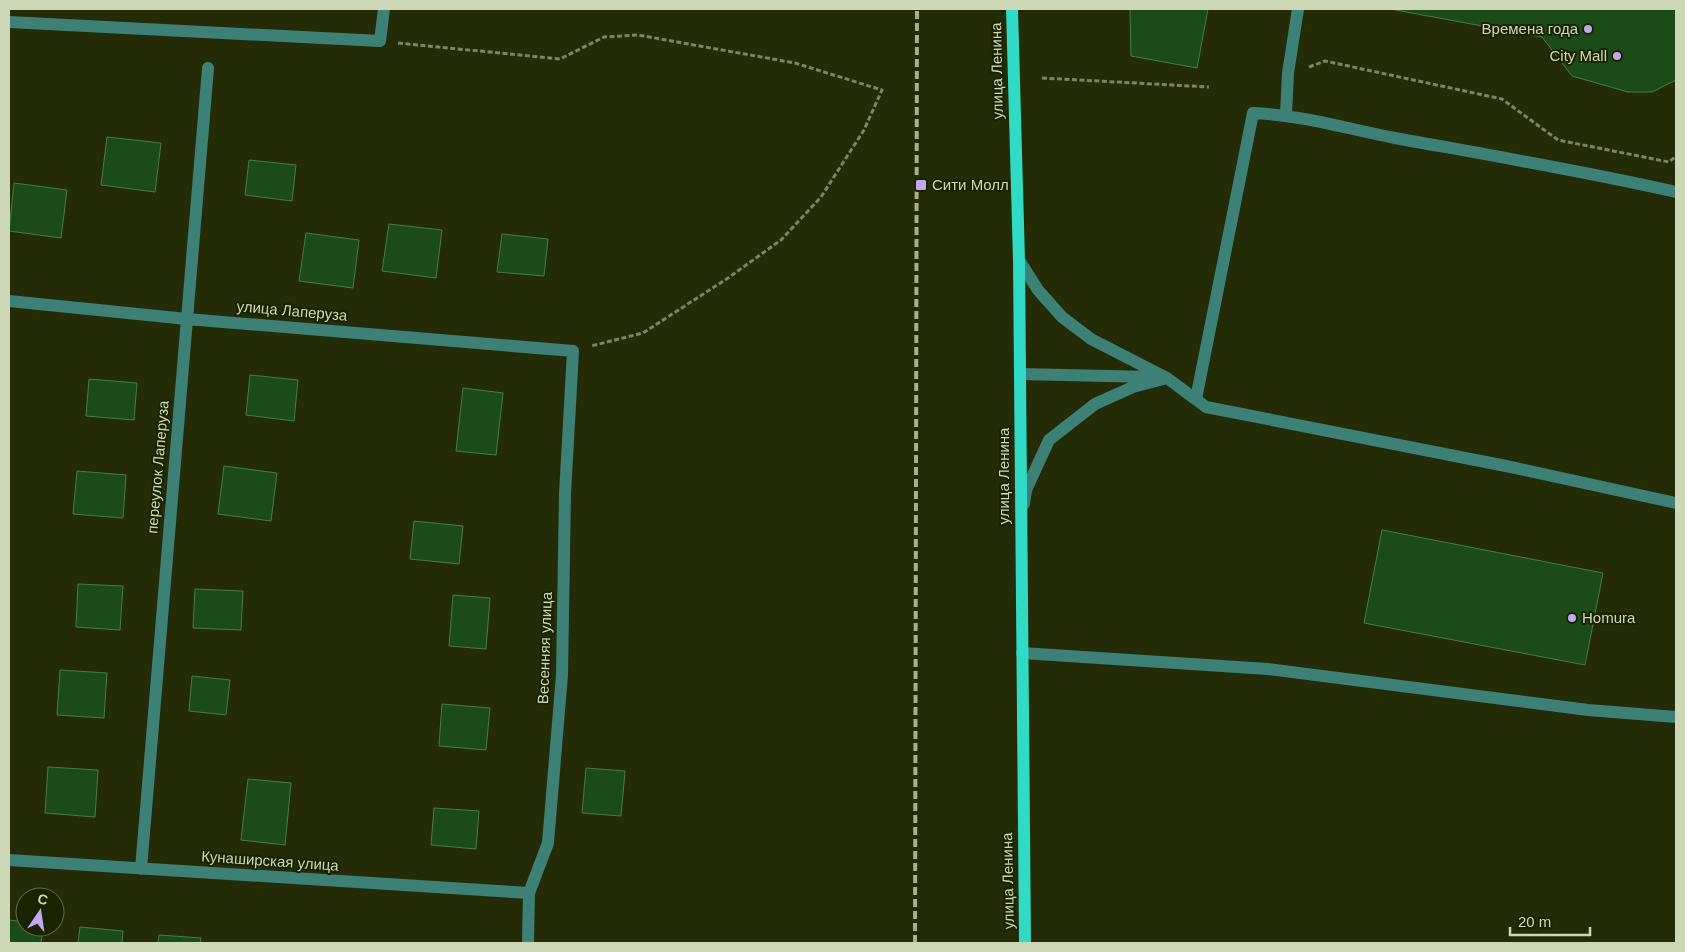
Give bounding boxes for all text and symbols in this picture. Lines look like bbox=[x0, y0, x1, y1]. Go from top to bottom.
place label: Времена года bbox=[1482, 20, 1579, 37]
street label: улица Ленина bbox=[987, 22, 1006, 120]
marker: Времена года bbox=[1582, 23, 1594, 35]
place label: City Mall bbox=[1549, 47, 1607, 64]
marker: City Mall bbox=[1611, 50, 1623, 62]
place label: Сити Молл bbox=[932, 176, 1009, 193]
marker: Сити Молл bbox=[914, 178, 928, 192]
street label: улица Лаперуза bbox=[236, 297, 349, 324]
street label: переулок Лаперуза bbox=[143, 399, 172, 534]
street label: улица Ленина bbox=[995, 427, 1012, 524]
street label: Весенняя улица bbox=[534, 591, 555, 704]
place label: Homura bbox=[1582, 609, 1636, 626]
marker: Homura bbox=[1566, 612, 1578, 624]
street label: улица Ленина bbox=[998, 832, 1017, 930]
street label: Кунаширская улица bbox=[201, 847, 340, 874]
north arrow bbox=[15, 887, 65, 937]
text: С bbox=[36, 890, 50, 908]
scale bar bbox=[1510, 904, 1590, 936]
text: 20 m bbox=[1518, 913, 1551, 930]

